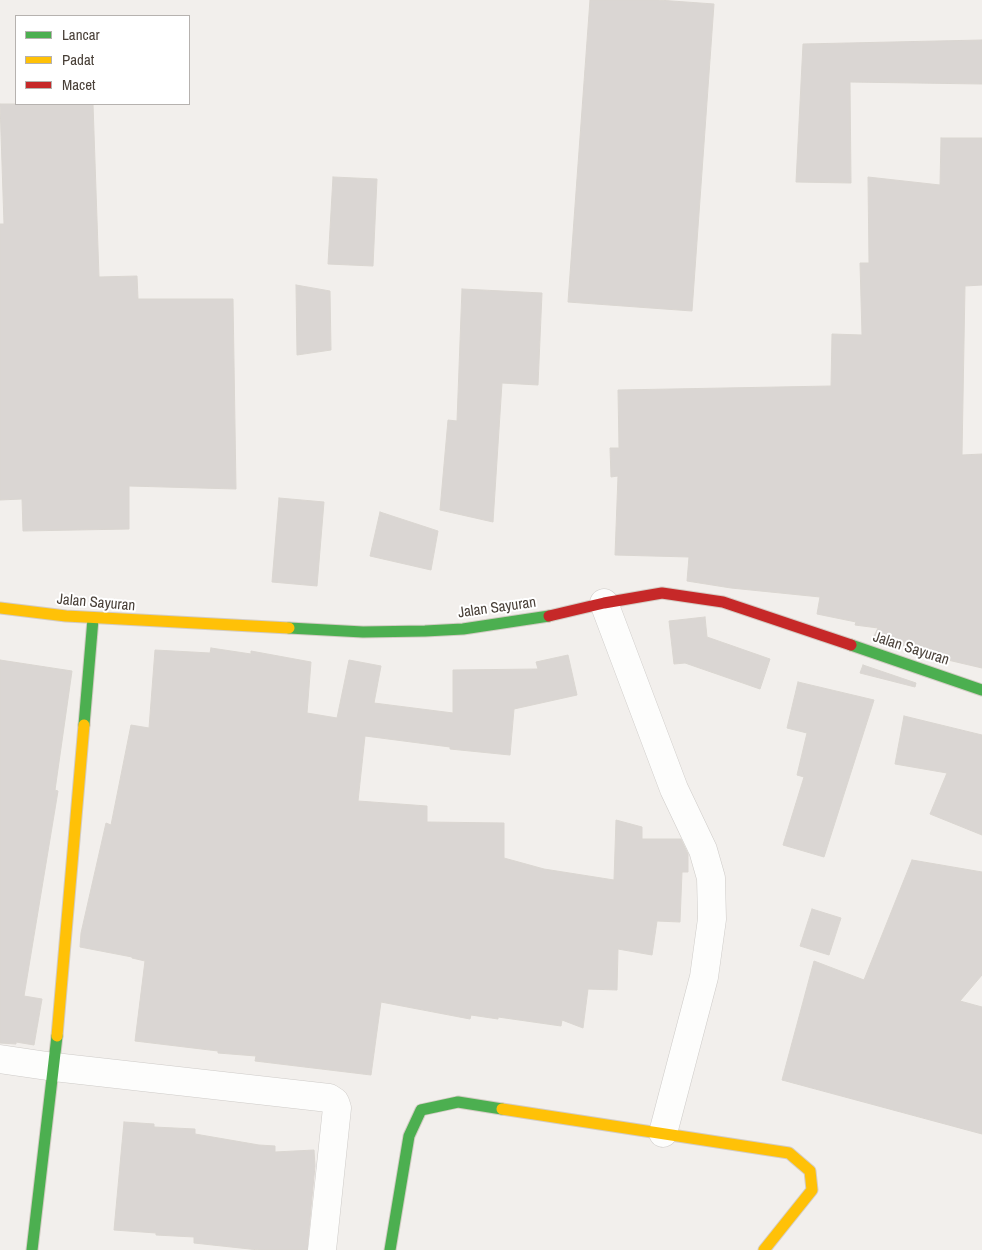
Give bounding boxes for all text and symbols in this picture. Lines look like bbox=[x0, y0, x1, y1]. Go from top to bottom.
legend bbox=[15, 15, 190, 105]
text: Lancar bbox=[62, 24, 100, 45]
text: Padat bbox=[62, 49, 94, 70]
text: Macet bbox=[62, 74, 96, 95]
street label: Jalan Sayuran bbox=[56, 591, 136, 615]
street label: Jalan Sayuran bbox=[457, 594, 537, 622]
street label: Jalan Sayuran bbox=[871, 628, 951, 670]

